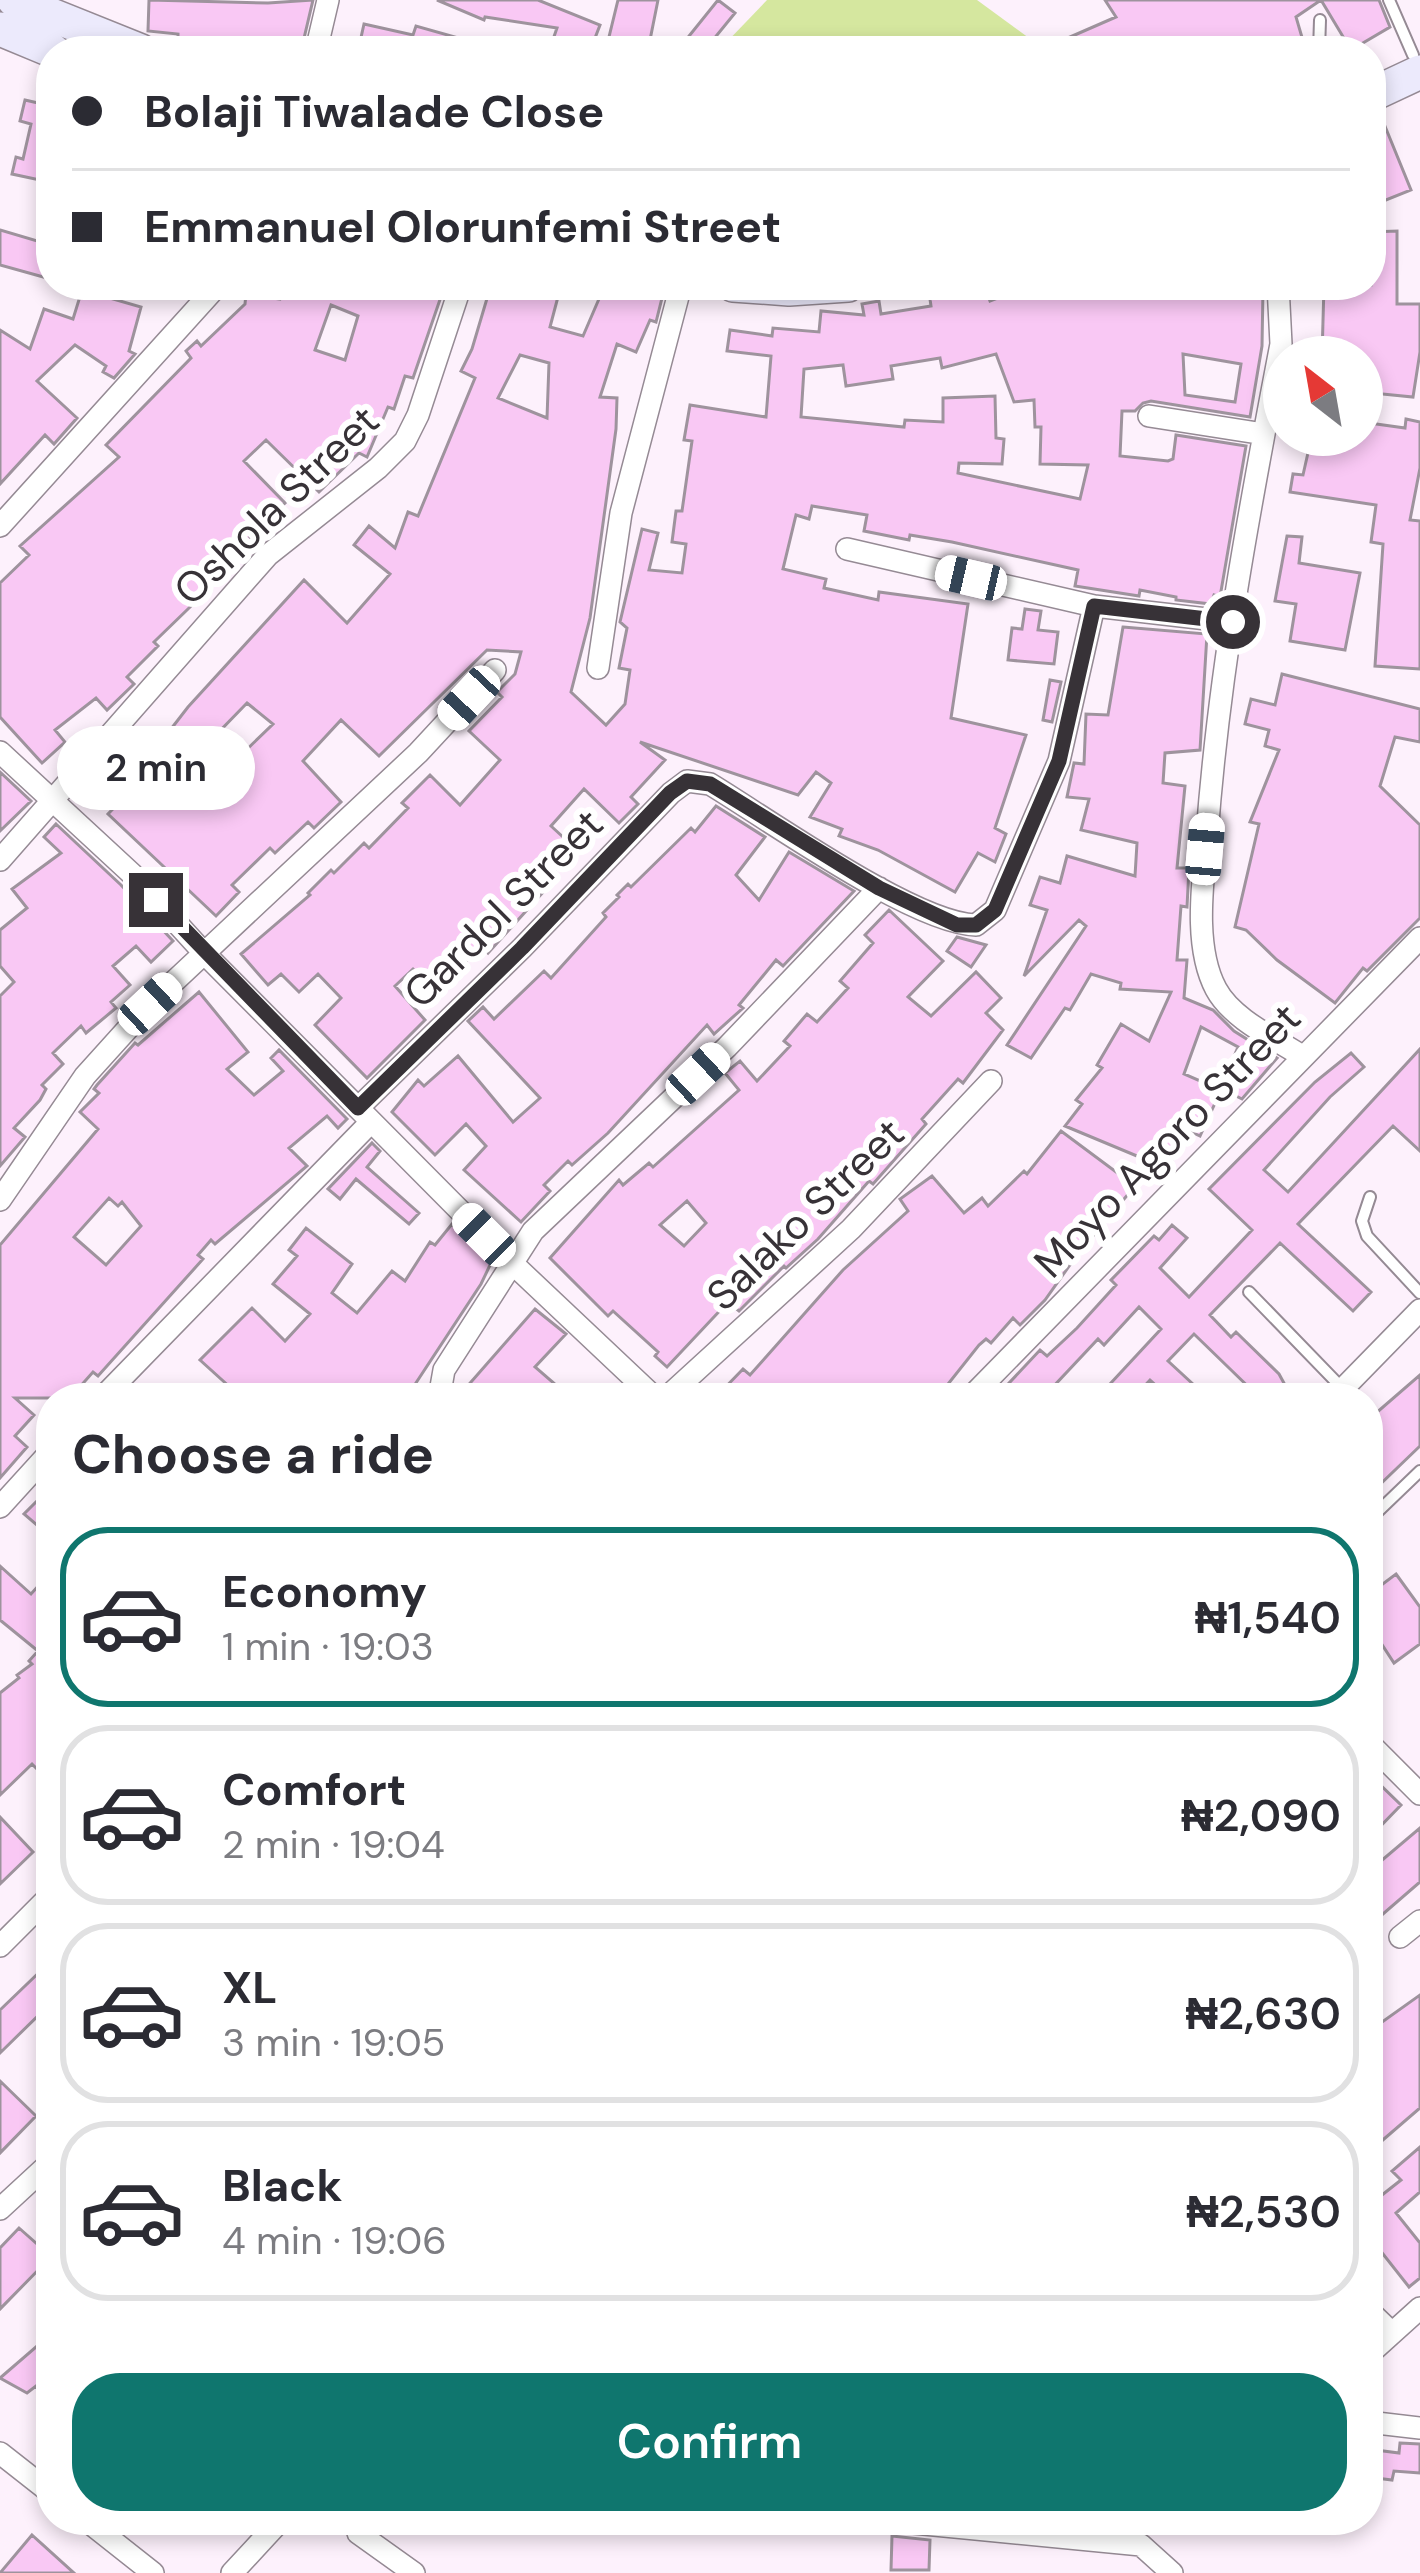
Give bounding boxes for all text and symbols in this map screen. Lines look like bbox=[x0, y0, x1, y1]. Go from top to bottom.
text: Bolaji Tiwalade Close bbox=[144, 82, 604, 141]
text: Emmanuel Olorunfemi Street bbox=[144, 197, 781, 256]
north arrow bbox=[1263, 336, 1383, 456]
map controls bbox=[1263, 336, 1383, 456]
street label: Oshola Street bbox=[162, 394, 391, 617]
car bbox=[932, 552, 1010, 604]
route start bbox=[1206, 595, 1260, 649]
car bbox=[431, 659, 507, 737]
callout: 2 min bbox=[57, 726, 255, 810]
text: 2 min bbox=[105, 742, 207, 793]
street label: Gardol Street bbox=[392, 797, 615, 1020]
car bbox=[1184, 812, 1226, 886]
route end bbox=[129, 873, 183, 927]
car bbox=[111, 966, 189, 1042]
street label: Moyo Agoro Street bbox=[1022, 991, 1313, 1289]
car bbox=[659, 1036, 737, 1112]
street label: Salako Street bbox=[695, 1106, 916, 1322]
car bbox=[446, 1197, 522, 1273]
text: Choose a ride bbox=[72, 1419, 434, 1490]
text: Economy bbox=[222, 1562, 427, 1621]
icon: car bbox=[78, 1563, 186, 1671]
text: ₦1,540 bbox=[1195, 1588, 1341, 1647]
text: 1 min · 19:03 bbox=[222, 1621, 434, 1672]
text: Comfort bbox=[222, 1760, 406, 1819]
icon: car bbox=[78, 1761, 186, 1869]
text: ₦2,090 bbox=[1181, 1786, 1341, 1845]
text: 2 min · 19:04 bbox=[222, 1819, 445, 1870]
text: XL bbox=[222, 1958, 277, 2017]
icon: car bbox=[78, 1959, 186, 2067]
text: ₦2,630 bbox=[1185, 1984, 1341, 2043]
text: 3 min · 19:05 bbox=[222, 2017, 445, 2068]
text: Black bbox=[222, 2156, 342, 2215]
icon: car bbox=[78, 2157, 186, 2265]
text: ₦2,530 bbox=[1186, 2182, 1341, 2241]
text: 4 min · 19:06 bbox=[222, 2215, 447, 2266]
button: Confirm bbox=[72, 2373, 1347, 2511]

